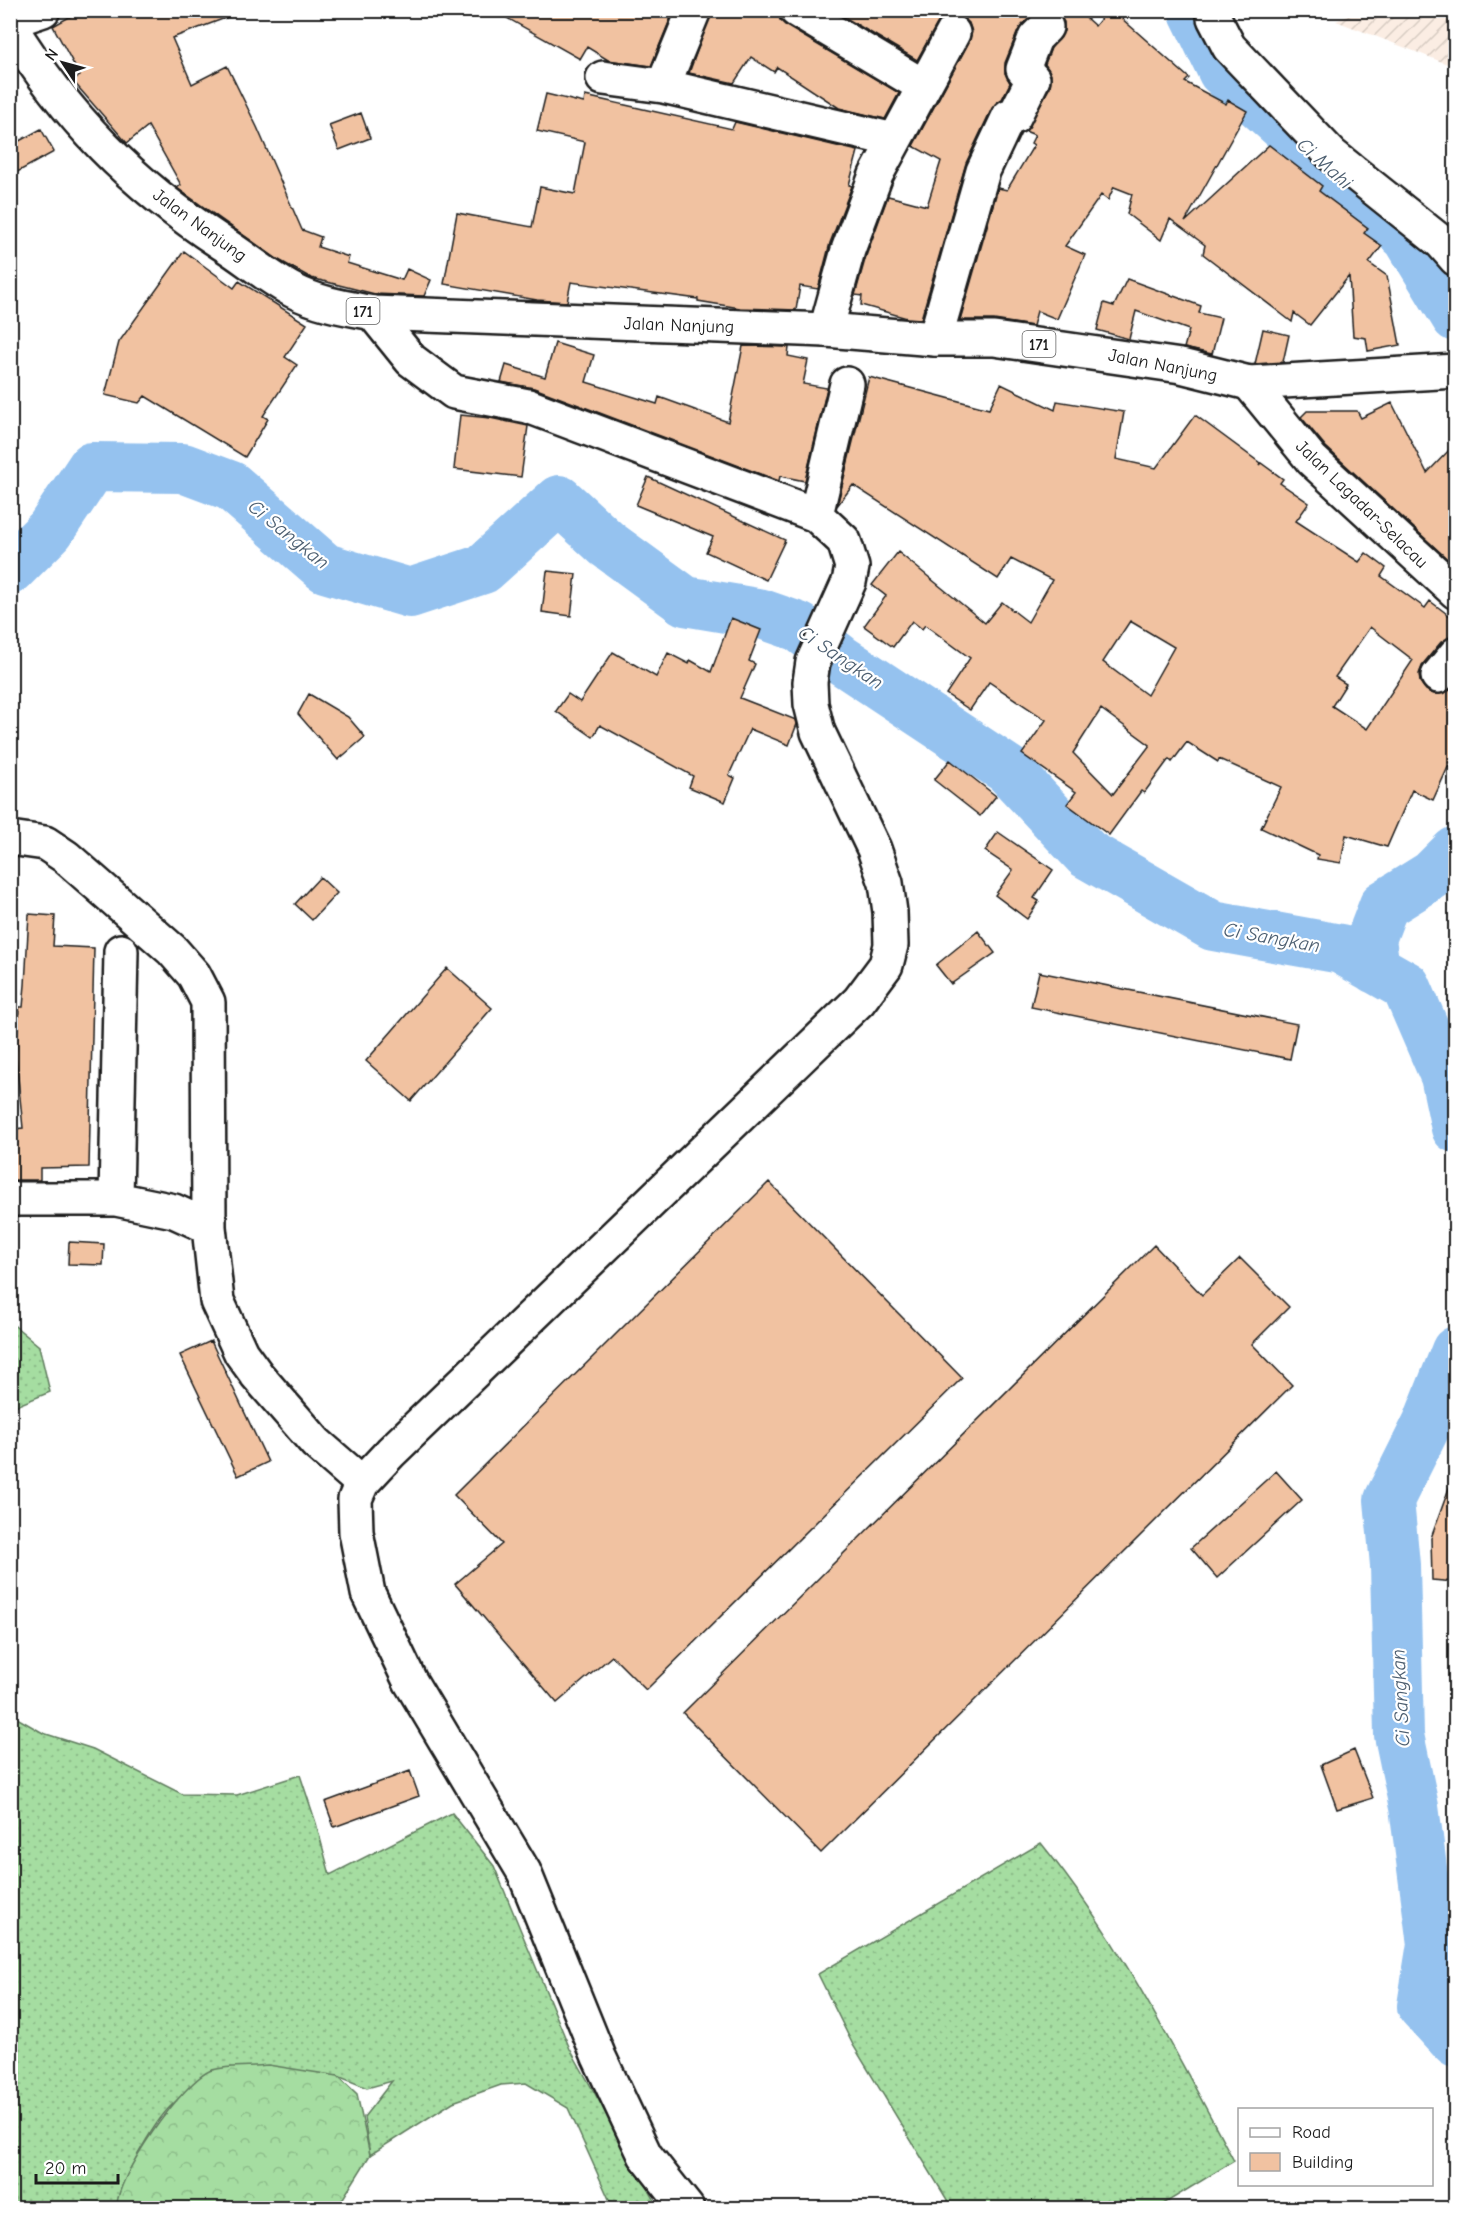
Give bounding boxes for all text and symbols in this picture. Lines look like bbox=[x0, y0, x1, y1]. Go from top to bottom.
north arrow bbox=[33, 33, 93, 93]
text: N bbox=[41, 45, 62, 64]
water label: Ci Mahi bbox=[1293, 133, 1357, 194]
street label: Jalan Nanjung bbox=[149, 184, 251, 266]
road number: 171 bbox=[346, 298, 380, 324]
street label: Jalan Nanjung bbox=[623, 313, 735, 338]
road number: 171 bbox=[1022, 331, 1056, 357]
street label: Jalan Nanjung bbox=[1107, 345, 1219, 386]
street label: Jalan Lagadar-Selacau bbox=[1291, 436, 1432, 573]
water label: Ci Sangkan bbox=[244, 495, 334, 574]
water label: Ci Sangkan bbox=[794, 621, 888, 694]
water label: Ci Sangkan bbox=[1222, 918, 1322, 957]
water label: Ci Sangkan bbox=[1386, 1649, 1415, 1747]
legend bbox=[1238, 2108, 1433, 2186]
text: Road bbox=[1292, 2122, 1331, 2143]
scale bar bbox=[36, 2147, 118, 2185]
text: Building bbox=[1292, 2152, 1354, 2173]
text: 20 m bbox=[45, 2158, 86, 2179]

